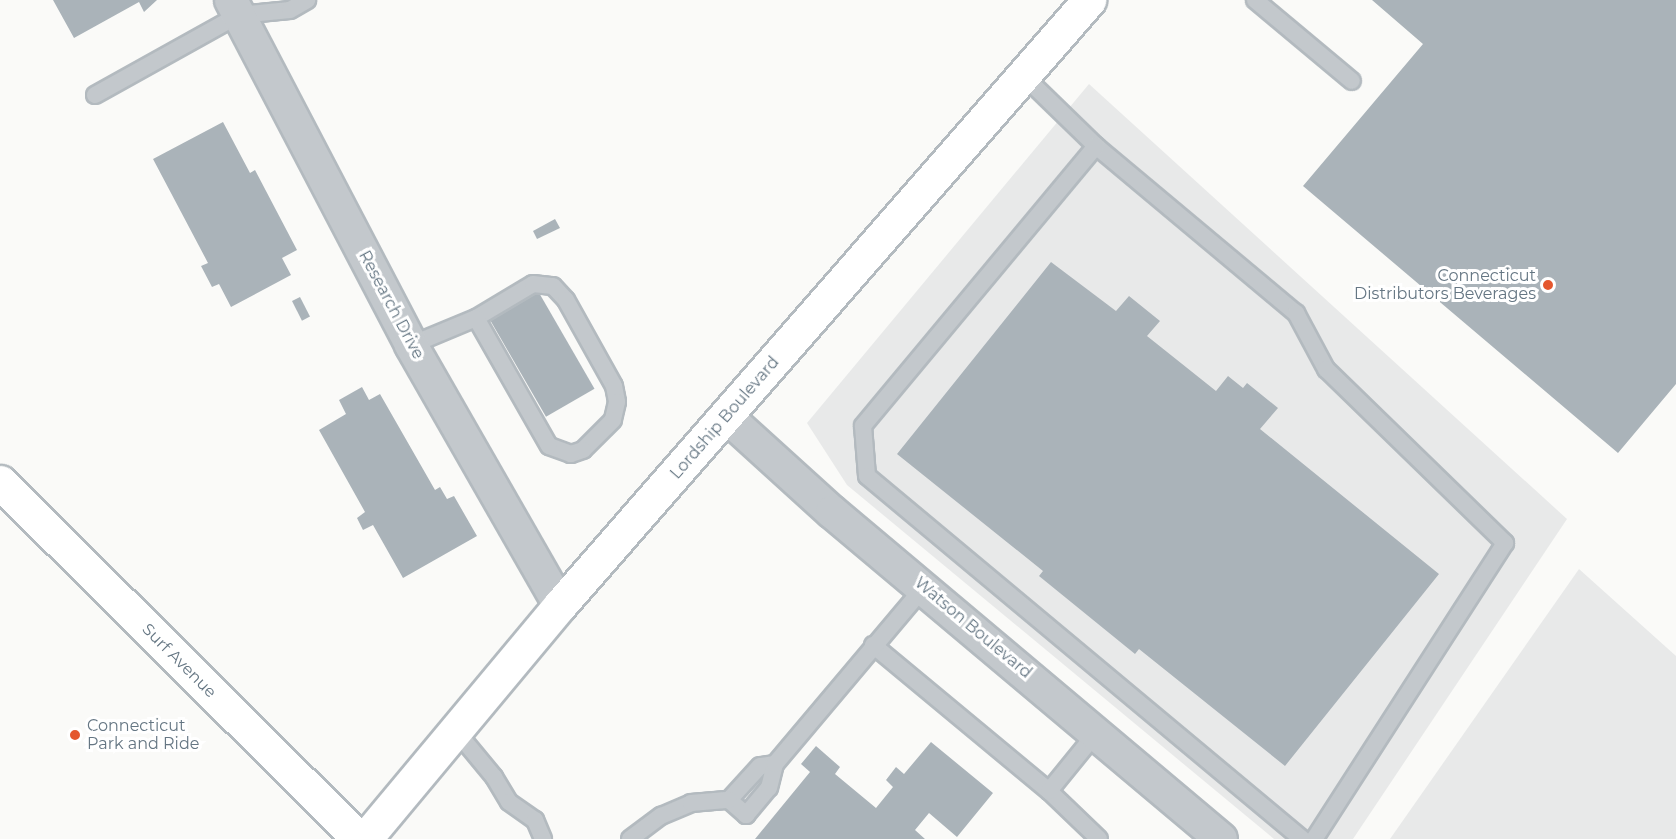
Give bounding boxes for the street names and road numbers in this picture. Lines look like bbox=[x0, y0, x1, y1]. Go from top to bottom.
street label: Research Drive bbox=[354, 248, 428, 362]
street label: Lordship Boulevard bbox=[667, 353, 783, 483]
street label: Watson Boulevard bbox=[910, 573, 1036, 683]
street label: Surf Avenue bbox=[138, 620, 220, 702]

